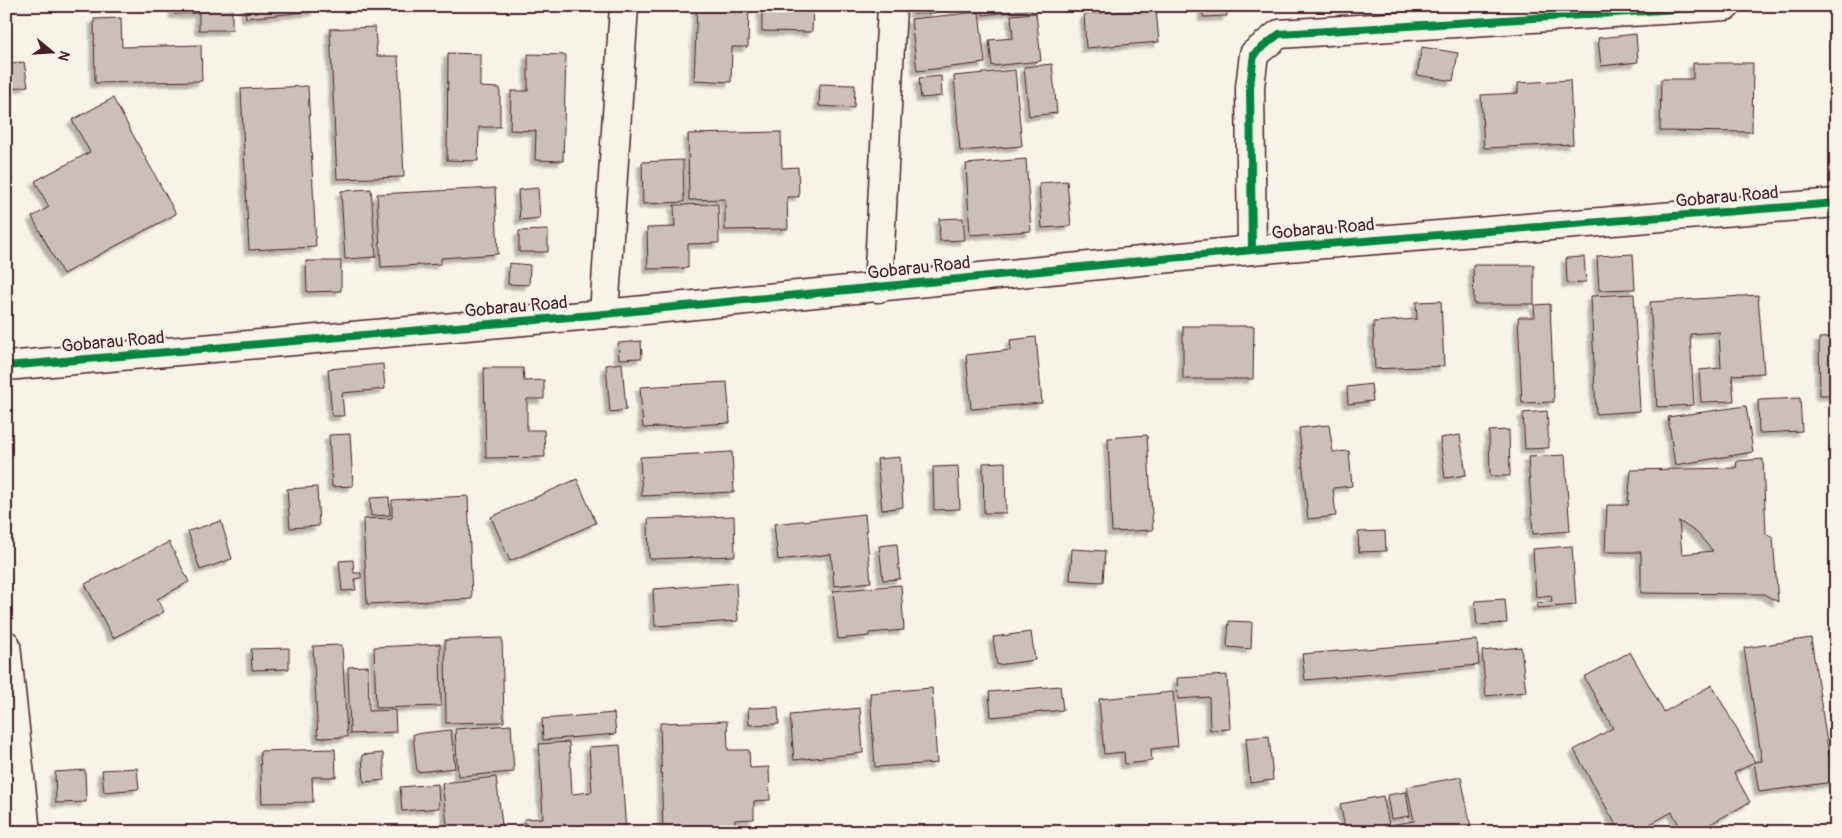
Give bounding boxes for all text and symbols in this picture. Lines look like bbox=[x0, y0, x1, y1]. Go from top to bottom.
north arrow bbox=[28, 28, 78, 78]
text: N bbox=[54, 49, 73, 63]
street label: Gobarau Road bbox=[1674, 181, 1780, 213]
street label: Gobarau Road bbox=[1270, 213, 1376, 245]
street label: Gobarau Road bbox=[866, 251, 972, 285]
street label: Gobarau Road bbox=[463, 291, 569, 323]
street label: Gobarau Road bbox=[60, 326, 166, 358]

